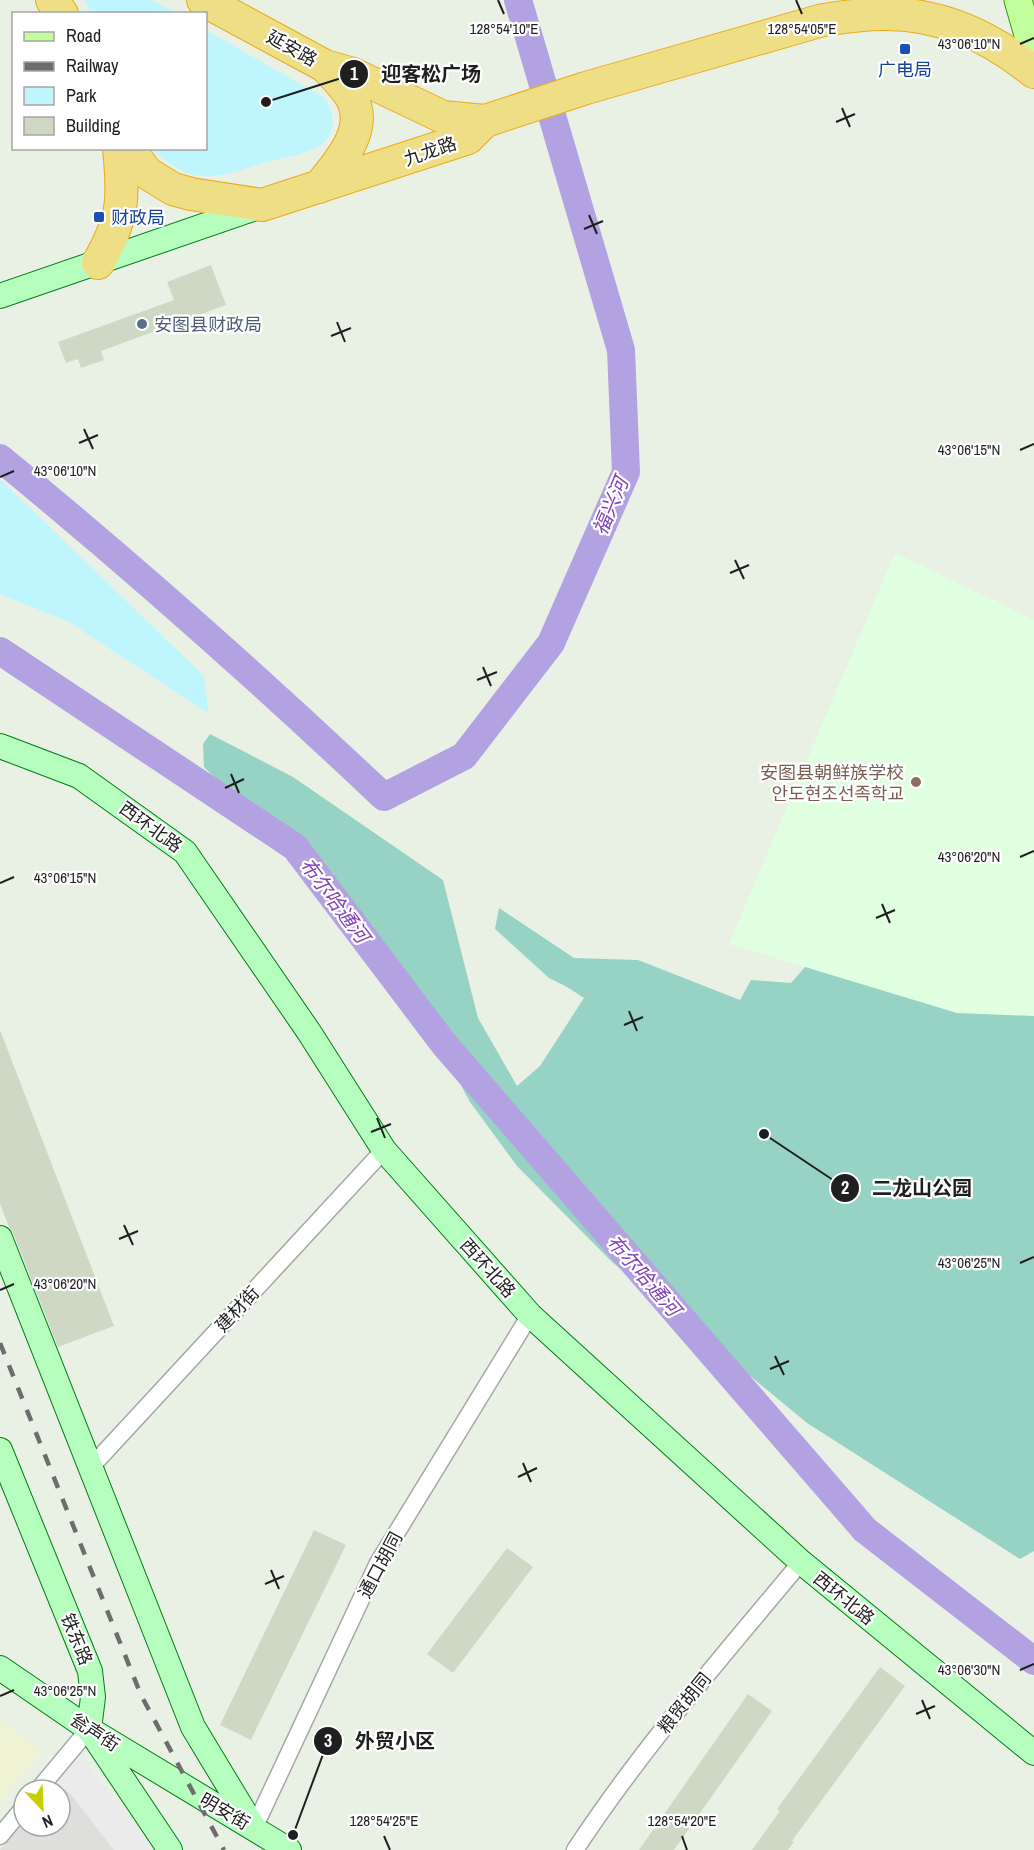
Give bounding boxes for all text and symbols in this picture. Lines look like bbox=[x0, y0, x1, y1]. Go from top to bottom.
legend bbox=[12, 12, 207, 150]
text: 128°54'10"E bbox=[470, 18, 538, 39]
text: 128°54'05"E bbox=[768, 18, 836, 39]
text: Road bbox=[66, 23, 101, 48]
street label: 延安路 bbox=[262, 24, 322, 72]
text: 43°06'10"N bbox=[938, 33, 1000, 54]
marker: 广电局 bbox=[898, 42, 912, 56]
text: Railway bbox=[66, 53, 119, 78]
callout: 迎客松广场 bbox=[339, 55, 493, 93]
place label: 广电局 bbox=[878, 57, 932, 82]
text: 迎客松广场 bbox=[381, 60, 481, 87]
text: 1 bbox=[350, 61, 359, 86]
text: Park bbox=[66, 83, 97, 108]
text: Building bbox=[66, 113, 121, 138]
street label: 九龙路 bbox=[400, 130, 460, 172]
place label: 财政局 bbox=[111, 205, 165, 230]
marker: 财政局 bbox=[92, 210, 106, 224]
place label: 安图县财政局 bbox=[154, 312, 262, 337]
marker: 安图县财政局 bbox=[135, 317, 149, 331]
text: 43°06'15"N bbox=[938, 439, 1000, 460]
text: 43°06'10"N bbox=[34, 460, 96, 481]
water label: 福兴河 bbox=[586, 469, 636, 539]
place label: 安图县朝鲜族学校 안도현조선족학교 bbox=[760, 760, 904, 806]
marker: 安图县朝鲜族学校 안도현조선족학교 bbox=[909, 775, 923, 789]
street label: 西环北路 bbox=[115, 796, 187, 858]
text: 43°06'20"N bbox=[938, 846, 1000, 867]
water label: 布尔哈通河 bbox=[294, 852, 378, 951]
text: 43°06'15"N bbox=[34, 867, 96, 888]
callout: 二龙山公园 bbox=[830, 1169, 984, 1207]
text: 二龙山公园 bbox=[872, 1174, 972, 1201]
text: 2 bbox=[841, 1175, 849, 1200]
water label: 布尔哈通河 bbox=[601, 1228, 690, 1325]
street label: 西环北路 bbox=[455, 1233, 521, 1303]
text: 43°06'25"N bbox=[938, 1252, 1000, 1273]
text: 43°06'20"N bbox=[34, 1273, 96, 1294]
street label: 建材街 bbox=[209, 1281, 265, 1337]
street label: 通口胡同 bbox=[352, 1527, 408, 1603]
street label: 西环北路 bbox=[808, 1566, 880, 1630]
street label: 铁东路 bbox=[55, 1609, 99, 1669]
text: 43°06'30"N bbox=[938, 1659, 1000, 1680]
street label: 粮贸胡同 bbox=[652, 1667, 716, 1739]
text: 43°06'25"N bbox=[34, 1680, 96, 1701]
street label: 瓮声街 bbox=[66, 1707, 124, 1757]
callout: 外贸小区 bbox=[313, 1722, 447, 1760]
text: 外贸小区 bbox=[355, 1727, 435, 1754]
text: 3 bbox=[324, 1728, 332, 1753]
north arrow bbox=[12, 1778, 72, 1838]
street label: 明安街 bbox=[195, 1787, 255, 1835]
text: N bbox=[39, 1810, 57, 1834]
text: 128°54'25"E bbox=[350, 1810, 418, 1831]
text: 128°54'20"E bbox=[648, 1810, 716, 1831]

